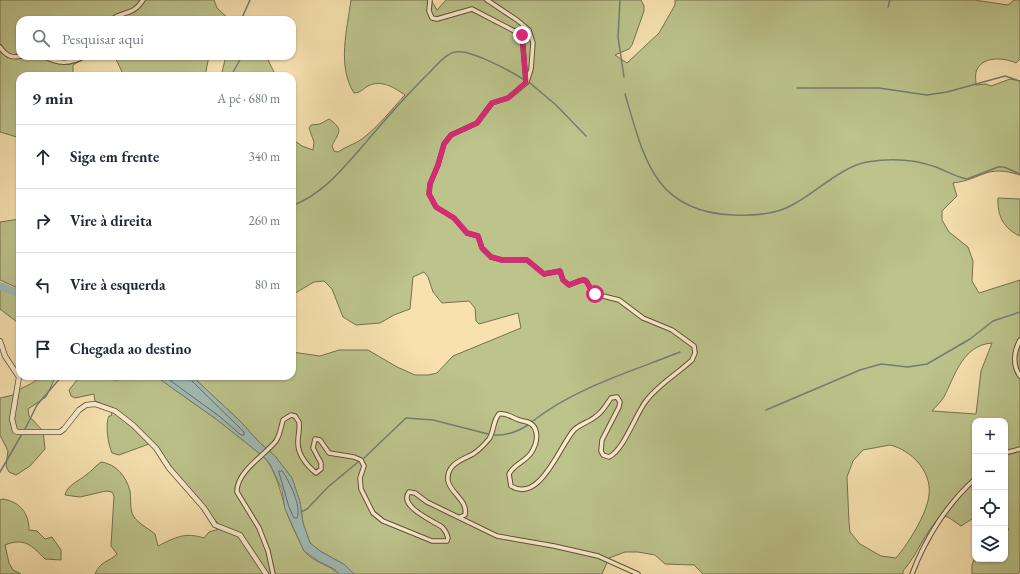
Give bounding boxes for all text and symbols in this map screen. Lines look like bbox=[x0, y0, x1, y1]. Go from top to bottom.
search box bbox=[16, 16, 296, 60]
route end bbox=[513, 26, 531, 44]
icon: search bbox=[30, 27, 52, 49]
text: Pesquisar aqui bbox=[62, 29, 144, 48]
text: 9 min bbox=[32, 87, 73, 109]
text: A pé · 680 m bbox=[217, 90, 280, 107]
icon: ahead bbox=[32, 146, 54, 168]
text: Siga em frente bbox=[70, 147, 159, 166]
text: 340 m bbox=[249, 148, 280, 165]
icon: right bbox=[32, 210, 54, 232]
text: Vire à direita bbox=[70, 211, 152, 230]
text: 260 m bbox=[249, 212, 280, 229]
icon: left bbox=[32, 274, 54, 296]
text: Vire à esquerda bbox=[70, 275, 166, 294]
text: 80 m bbox=[255, 276, 280, 293]
route start bbox=[586, 285, 604, 303]
icon: arrive bbox=[32, 338, 54, 360]
text: Chegada ao destino bbox=[70, 339, 191, 358]
map controls bbox=[972, 418, 1008, 562]
button: + bbox=[972, 418, 1008, 454]
button: − bbox=[972, 454, 1008, 490]
button: locate bbox=[972, 490, 1008, 526]
button: layers bbox=[972, 526, 1008, 562]

